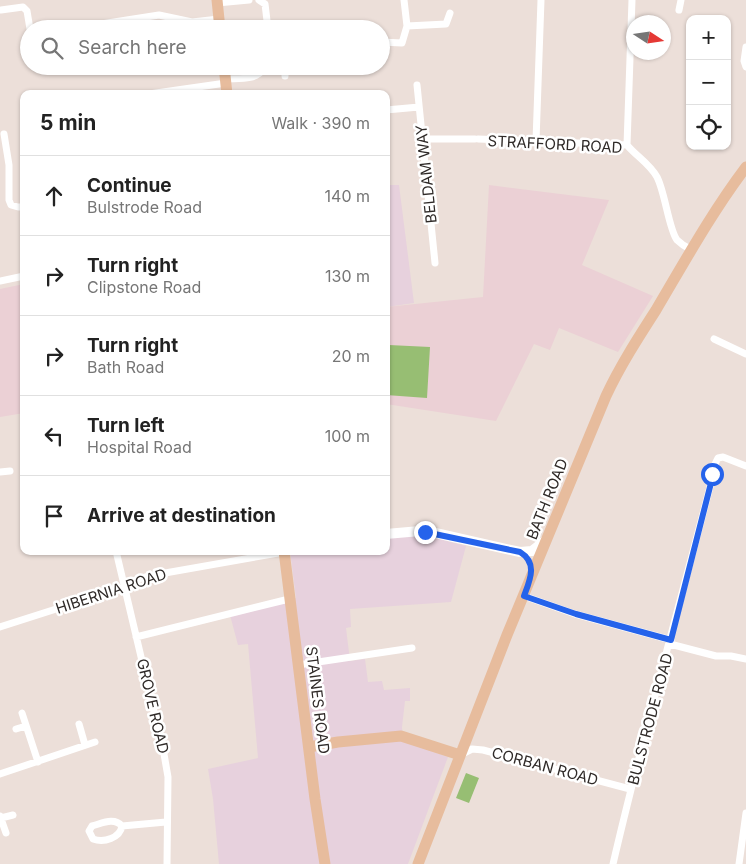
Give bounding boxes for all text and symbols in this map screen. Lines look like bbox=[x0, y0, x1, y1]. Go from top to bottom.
north arrow bbox=[626, 15, 671, 60]
map controls bbox=[686, 15, 731, 150]
button: + bbox=[686, 15, 731, 60]
search box bbox=[20, 20, 390, 75]
icon: search bbox=[38, 34, 66, 62]
text: Search here bbox=[78, 36, 187, 59]
button: − bbox=[686, 60, 731, 105]
button: locate bbox=[686, 105, 731, 150]
text: 5 min bbox=[40, 110, 96, 135]
text: Walk · 390 m bbox=[271, 113, 370, 133]
street label: BELDAM WAY bbox=[411, 124, 441, 224]
street label: STRAFFORD ROAD bbox=[487, 131, 623, 157]
text: Continue bbox=[87, 174, 172, 197]
icon: ahead bbox=[40, 182, 68, 210]
text: 140 m bbox=[325, 186, 370, 206]
text: Bulstrode Road bbox=[87, 197, 202, 217]
text: Turn right bbox=[87, 254, 178, 277]
icon: right bbox=[40, 262, 68, 290]
text: 130 m bbox=[325, 266, 370, 286]
text: Clipstone Road bbox=[87, 277, 201, 297]
text: Turn right bbox=[87, 334, 178, 357]
icon: right bbox=[40, 342, 68, 370]
text: 20 m bbox=[332, 346, 370, 366]
text: Bath Road bbox=[87, 357, 164, 377]
text: Turn left bbox=[87, 414, 165, 437]
icon: left bbox=[40, 422, 68, 450]
text: 100 m bbox=[325, 426, 370, 446]
text: Hospital Road bbox=[87, 437, 192, 457]
street label: BATH ROAD bbox=[522, 456, 572, 542]
route start bbox=[701, 463, 724, 486]
icon: arrive bbox=[40, 502, 68, 530]
text: Arrive at destination bbox=[87, 504, 276, 527]
route end bbox=[414, 521, 437, 544]
street label: HIBERNIA ROAD bbox=[53, 564, 169, 618]
street label: STAINES ROAD bbox=[302, 645, 334, 755]
street label: BULSTRODE ROAD bbox=[623, 651, 677, 787]
street label: GROVE ROAD bbox=[133, 657, 173, 755]
street label: CORBAN ROAD bbox=[490, 743, 600, 789]

